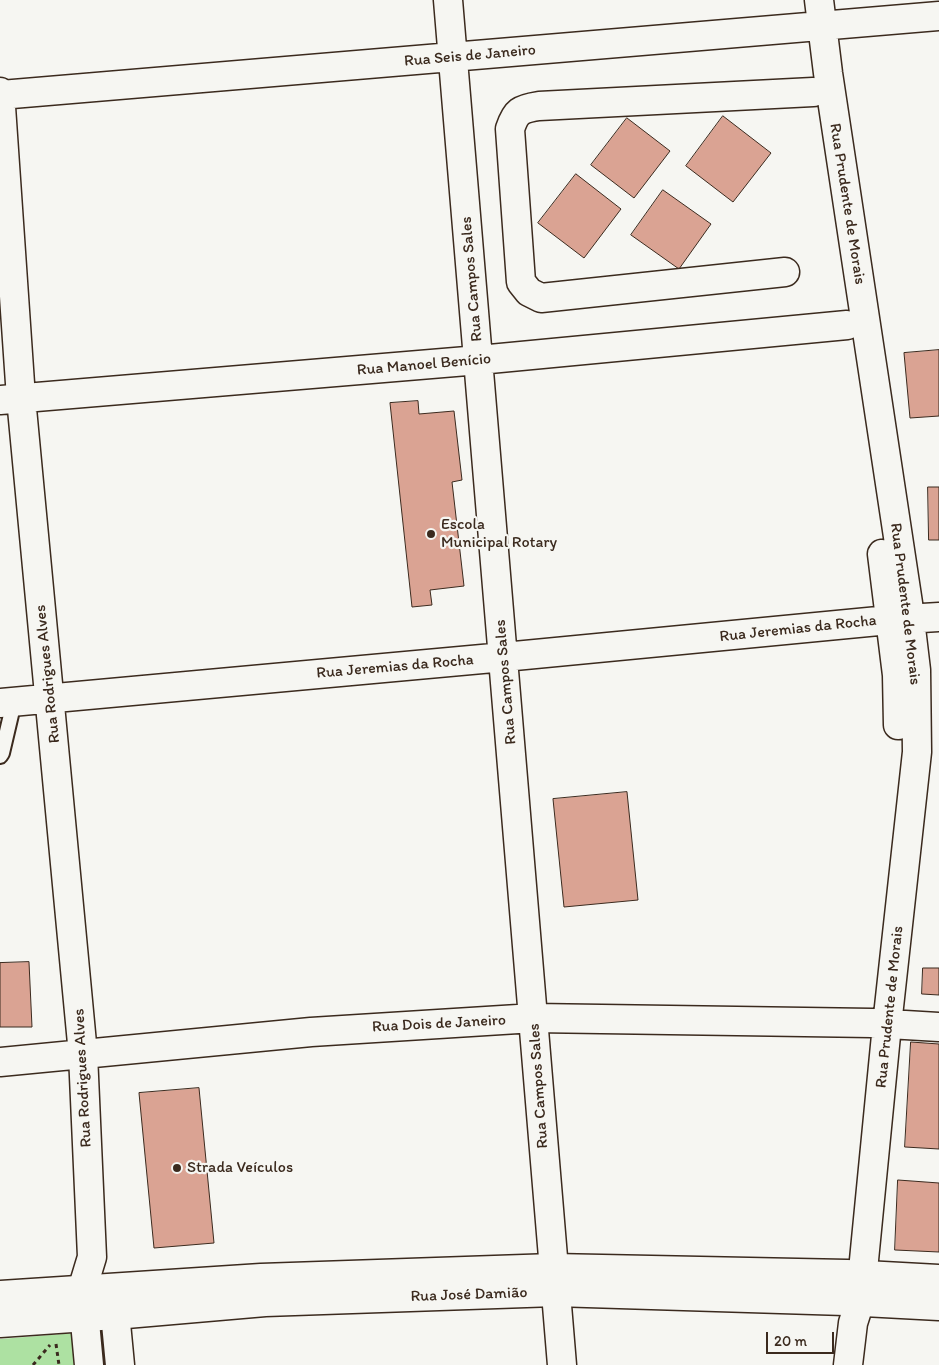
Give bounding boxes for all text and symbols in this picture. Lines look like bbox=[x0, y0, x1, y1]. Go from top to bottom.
street label: Rua Seis de Janeiro bbox=[403, 41, 537, 71]
street label: Rua Prudente de Morais bbox=[825, 122, 869, 286]
street label: Rua Campos Sales bbox=[457, 216, 487, 342]
street label: Rua Manoel Benício bbox=[356, 350, 492, 380]
place label: Escola Municipal Rotary bbox=[441, 515, 557, 553]
street label: Rua Prudente de Morais bbox=[886, 522, 924, 686]
marker: Escola Municipal Rotary bbox=[425, 528, 437, 540]
street label: Rua Rodrigues Alves bbox=[31, 604, 65, 744]
street label: Rua Jeremias da Rocha bbox=[719, 611, 877, 647]
street label: Rua Campos Sales bbox=[491, 619, 521, 745]
street label: Rua Jeremias da Rocha bbox=[316, 651, 474, 683]
street label: Rua Prudente de Morais bbox=[872, 925, 908, 1089]
street label: Rua Rodrigues Alves bbox=[70, 1008, 96, 1148]
street label: Rua Dois de Janeiro bbox=[371, 1011, 507, 1037]
street label: Rua Campos Sales bbox=[525, 1023, 553, 1149]
place label: Strada Veículos bbox=[187, 1158, 293, 1178]
marker: Strada Veículos bbox=[171, 1162, 183, 1174]
street label: Rua José Damião bbox=[410, 1283, 528, 1307]
scale bar bbox=[769, 1322, 836, 1354]
text: 20 m bbox=[774, 1332, 807, 1350]

